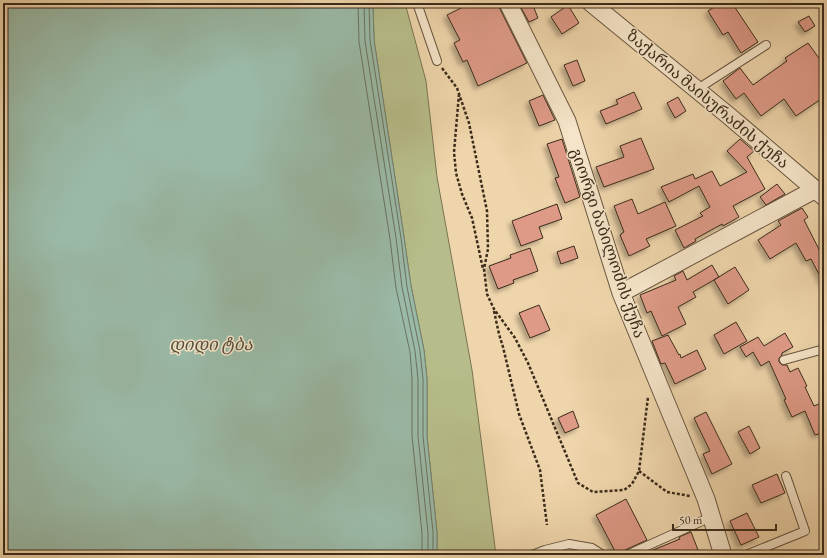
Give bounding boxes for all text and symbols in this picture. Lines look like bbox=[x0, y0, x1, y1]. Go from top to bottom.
street label: ზაქარია მაისურაძის ქუჩა bbox=[622, 25, 794, 173]
street label: გიორგი ბაბილოძის ქუჩა bbox=[566, 145, 650, 341]
water label: დიდი ტბა bbox=[169, 333, 254, 355]
scale bar bbox=[673, 506, 776, 532]
text: 50 m bbox=[679, 512, 703, 528]

